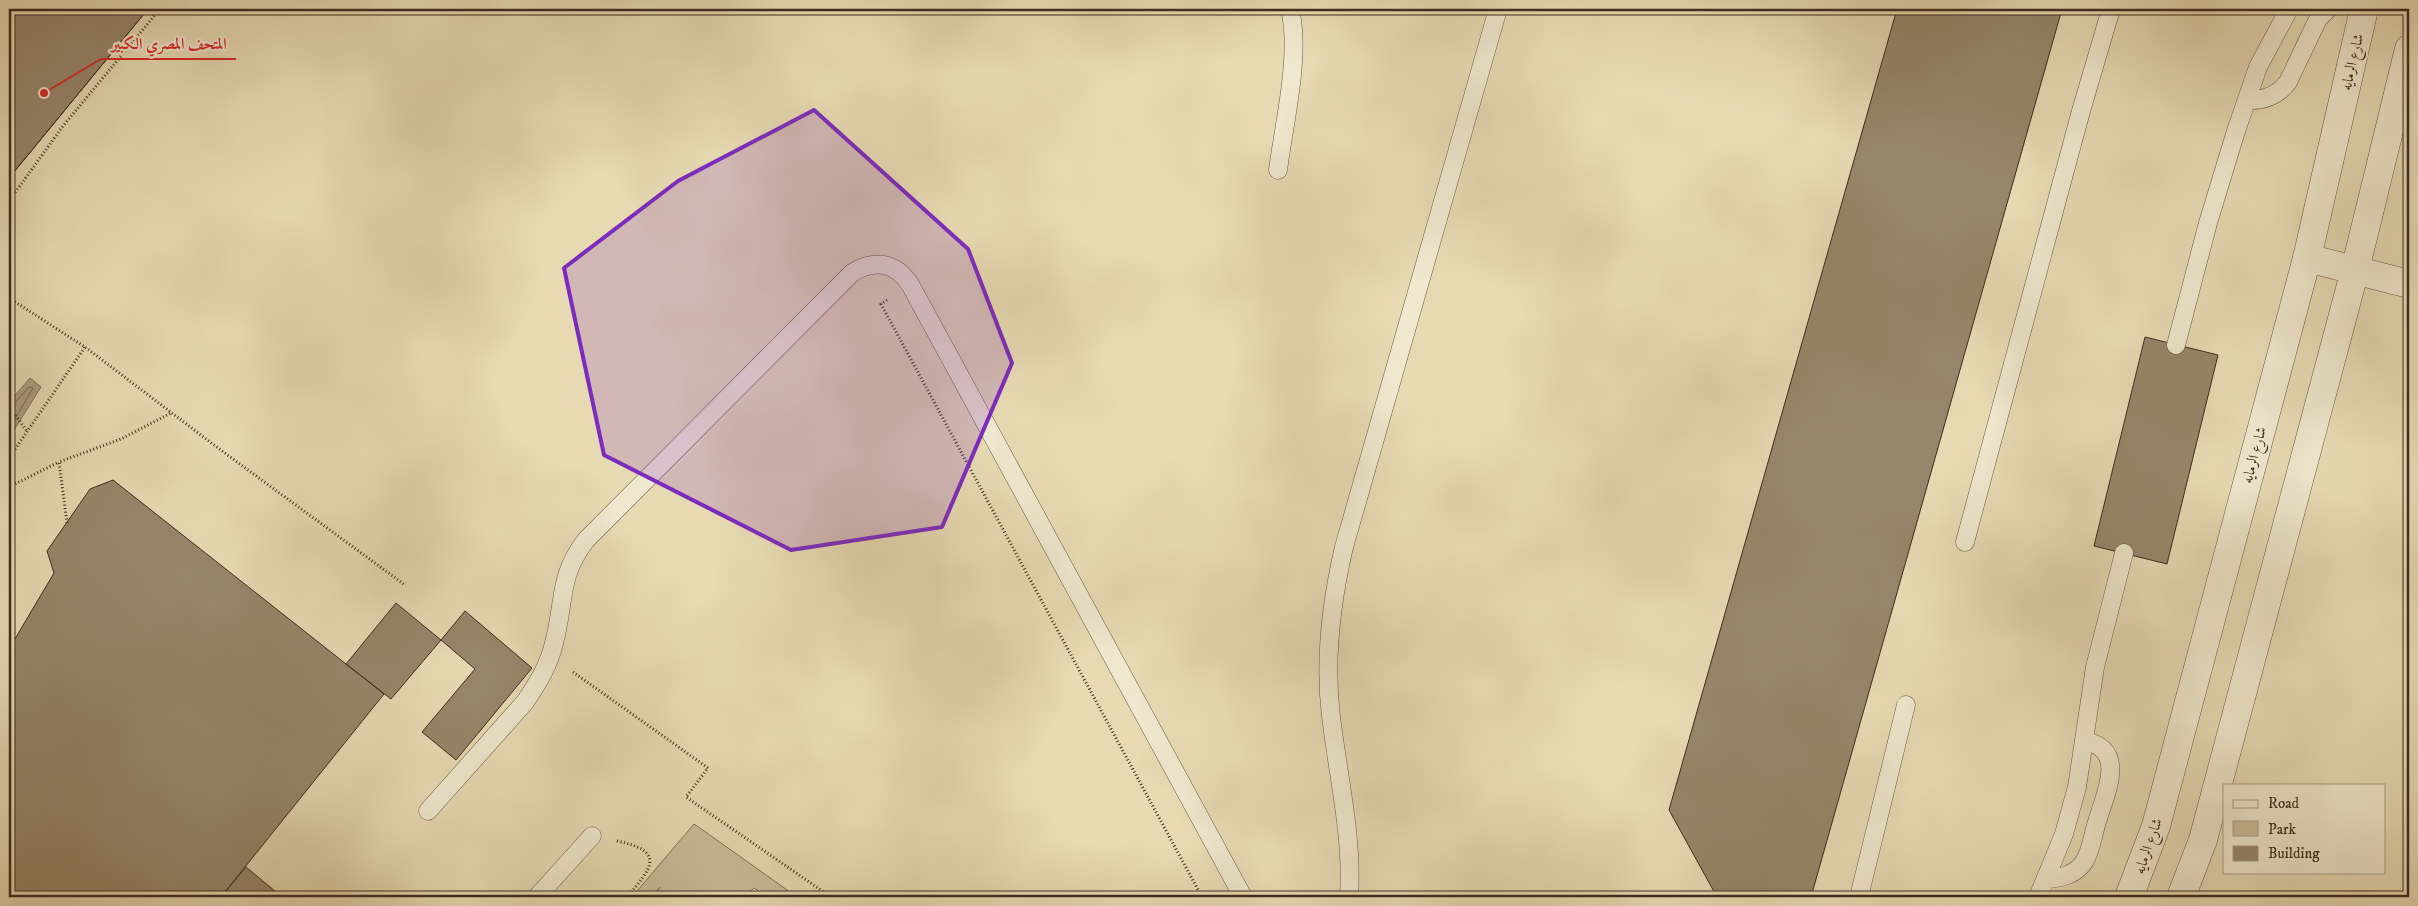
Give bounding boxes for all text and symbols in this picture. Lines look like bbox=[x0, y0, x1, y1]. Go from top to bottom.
callout: المتحف المصري الكبير bbox=[101, 28, 236, 59]
street label: شارع الرمايه bbox=[2337, 32, 2371, 93]
text: المتحف المصري الكبير bbox=[109, 34, 227, 57]
street label: شارع الرمايه bbox=[2238, 425, 2274, 486]
legend bbox=[2223, 784, 2386, 874]
text: Road bbox=[2268, 794, 2300, 813]
street label: شارع الرمايه bbox=[2130, 816, 2170, 878]
text: Park bbox=[2268, 820, 2297, 839]
text: Building bbox=[2268, 844, 2320, 863]

